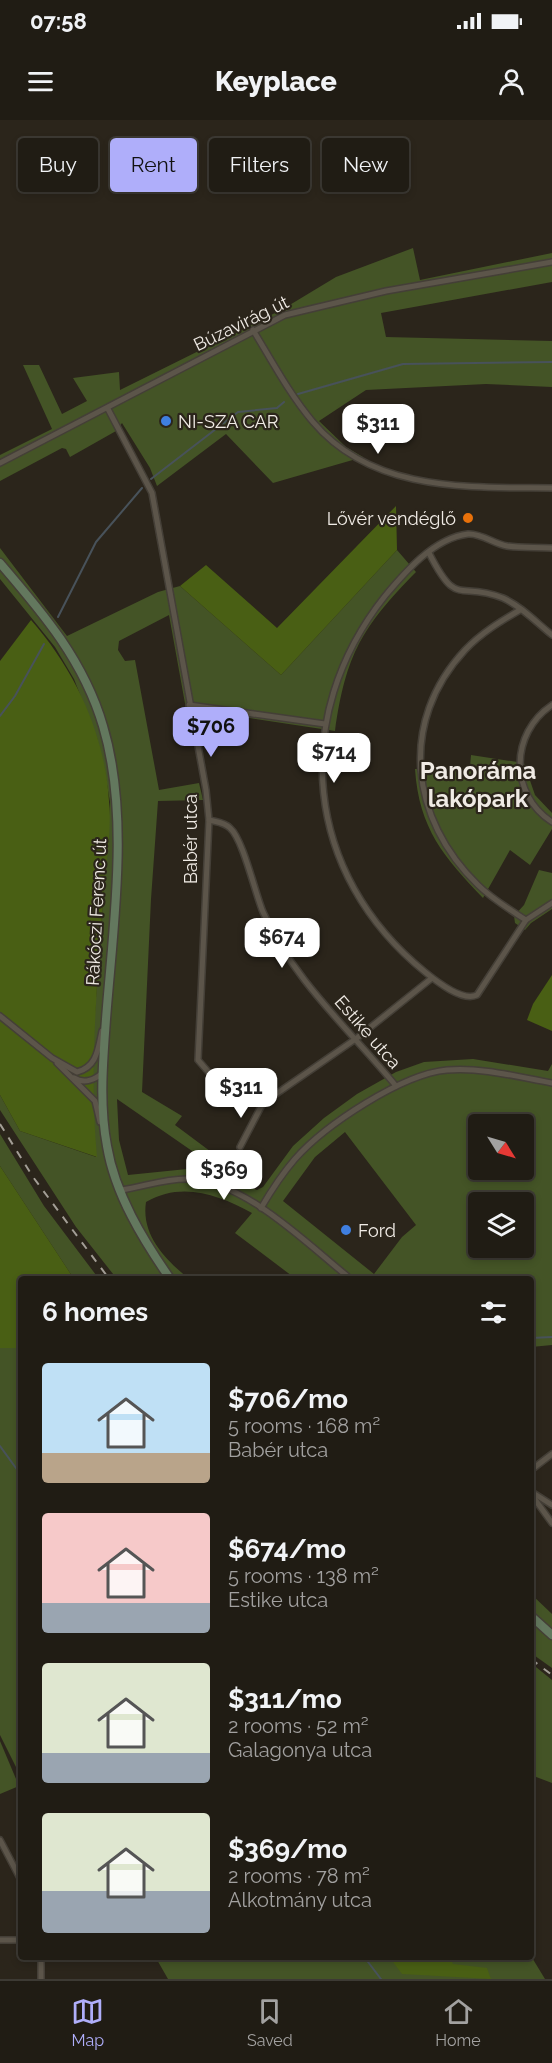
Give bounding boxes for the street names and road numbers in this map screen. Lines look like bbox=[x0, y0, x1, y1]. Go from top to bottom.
street label: Búzavirág út bbox=[190, 291, 292, 355]
street label: Babér utca bbox=[180, 794, 201, 884]
street label: Rákóczi Ferenc út bbox=[82, 838, 110, 986]
street label: Estike utca bbox=[331, 991, 405, 1073]

